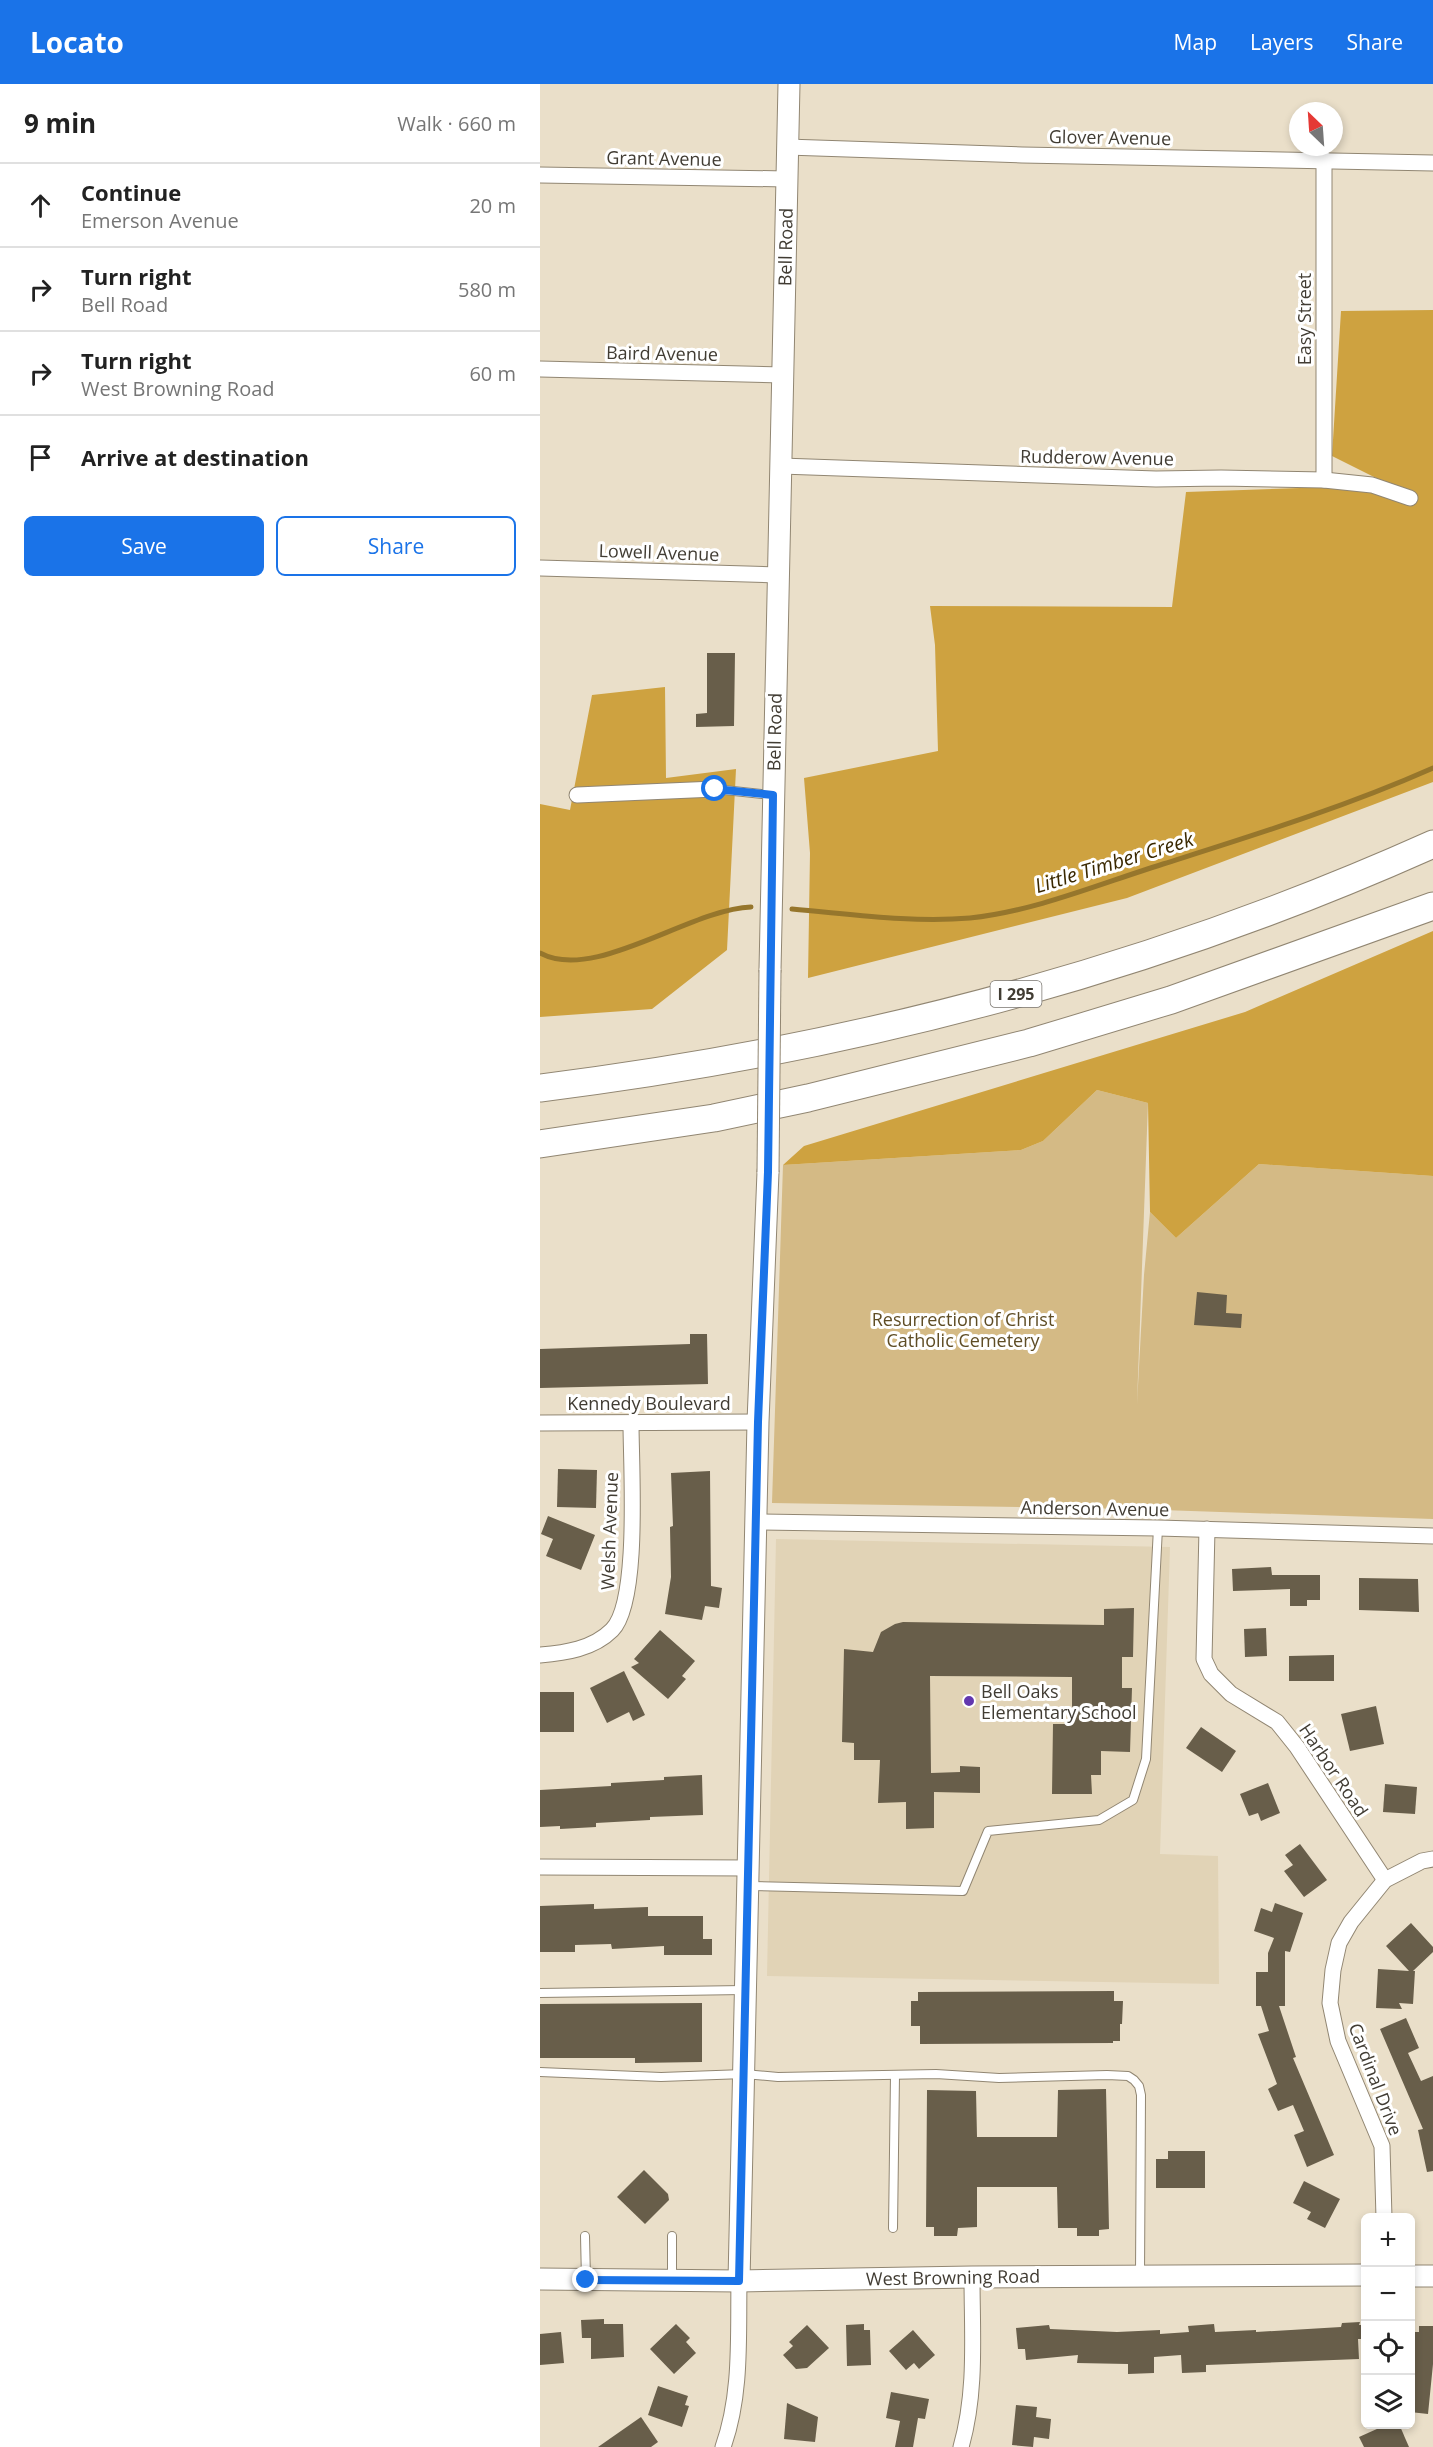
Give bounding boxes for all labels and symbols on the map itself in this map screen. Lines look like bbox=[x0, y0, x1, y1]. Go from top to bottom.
north arrow bbox=[1289, 102, 1343, 156]
street label: Glover Avenue bbox=[1049, 124, 1171, 150]
street label: Grant Avenue bbox=[606, 145, 722, 171]
street label: Bell Road bbox=[772, 208, 798, 286]
street label: Easy Street bbox=[1292, 273, 1316, 365]
street label: Baird Avenue bbox=[606, 340, 718, 366]
street label: Rudderow Avenue bbox=[1020, 444, 1174, 470]
street label: Lowell Avenue bbox=[598, 538, 720, 566]
street label: Bell Road bbox=[761, 693, 787, 771]
route start bbox=[701, 775, 727, 801]
water label: Little Timber Creek bbox=[1031, 825, 1198, 899]
road number: I 295 bbox=[990, 981, 1042, 1007]
park label: Resurrection of Christ Catholic Cemetery bbox=[872, 1307, 1054, 1352]
street label: Kennedy Boulevard bbox=[567, 1391, 731, 1415]
street label: Welsh Avenue bbox=[595, 1472, 623, 1590]
street label: Anderson Avenue bbox=[1020, 1495, 1170, 1521]
place label: Bell Oaks Elementary School bbox=[981, 1679, 1137, 1724]
marker: Bell Oaks Elementary School bbox=[962, 1694, 976, 1708]
street label: Harbor Road bbox=[1294, 1719, 1374, 1821]
street label: Cardinal Drive bbox=[1344, 2019, 1408, 2139]
street label: West Browning Road bbox=[866, 2263, 1040, 2291]
route end bbox=[572, 2266, 598, 2292]

